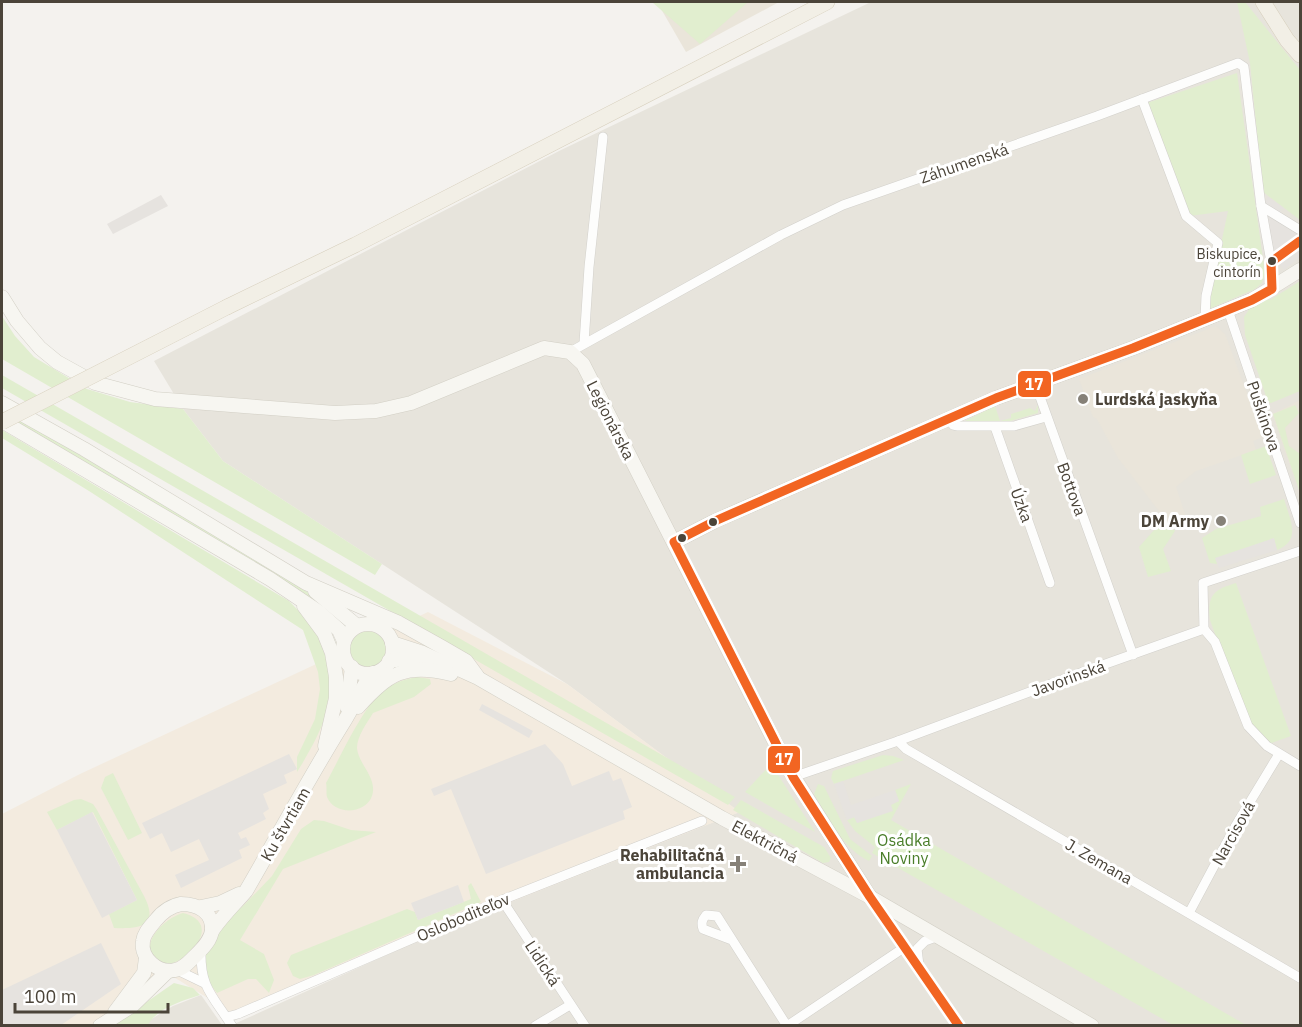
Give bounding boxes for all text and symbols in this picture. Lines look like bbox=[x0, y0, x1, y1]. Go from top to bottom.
street label: Záhumenská bbox=[917, 138, 1011, 188]
place label: Biskupice, cintorín bbox=[1197, 245, 1261, 281]
marker: Biskupice, cintorín bbox=[1266, 255, 1278, 267]
line badge: 17 bbox=[1017, 370, 1052, 398]
text: 17 bbox=[1024, 374, 1044, 394]
street label: Legionárska bbox=[583, 377, 640, 463]
street label: Puškinova bbox=[1243, 378, 1286, 454]
place label: Lurdská jaskyňa bbox=[1095, 389, 1217, 409]
marker: Lurdská jaskyňa bbox=[1076, 392, 1090, 406]
street label: Bottova bbox=[1053, 459, 1091, 519]
street label: Úzka bbox=[1007, 485, 1039, 525]
place label: DM Army bbox=[1141, 511, 1209, 531]
marker: DM Army bbox=[1214, 514, 1228, 528]
unlabelled marker bbox=[707, 516, 719, 528]
unlabelled marker bbox=[676, 532, 688, 544]
street label: Javorinská bbox=[1028, 655, 1108, 701]
line badge: 17 bbox=[767, 745, 801, 774]
text: 17 bbox=[774, 749, 794, 769]
street label: Ku štvrtiam bbox=[256, 783, 314, 865]
street label: Narcisová bbox=[1207, 797, 1259, 869]
street label: Električná bbox=[729, 815, 802, 867]
park label: Osádka Noviny bbox=[877, 830, 931, 868]
street label: J. Zemana bbox=[1062, 834, 1136, 888]
place label: Rehabilitačná ambulancia bbox=[620, 845, 724, 883]
marker: Rehabilitačná ambulancia bbox=[729, 855, 747, 873]
street label: Osloboditeľov bbox=[413, 888, 513, 946]
street label: Lidická bbox=[521, 936, 565, 990]
scale bar bbox=[15, 976, 168, 1014]
text: 100 m bbox=[24, 985, 76, 1008]

